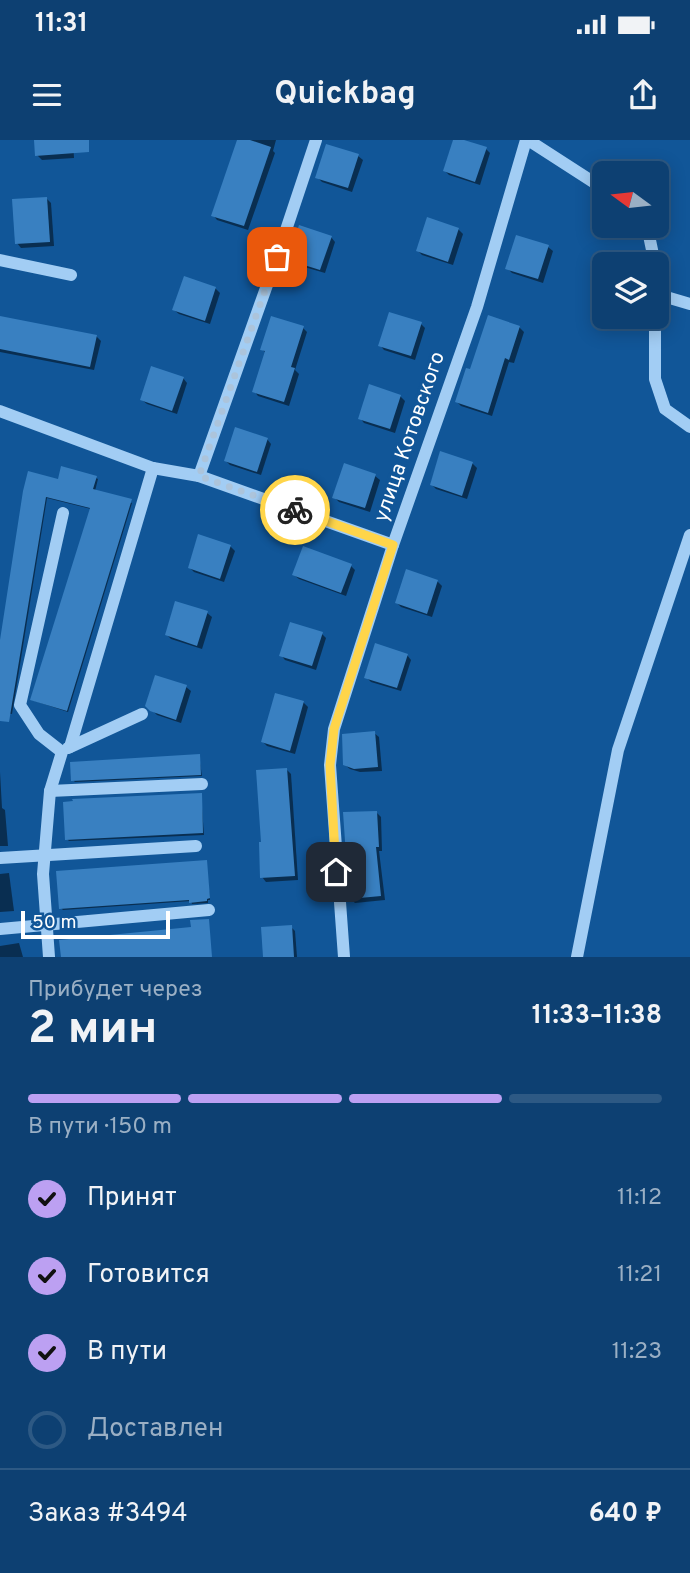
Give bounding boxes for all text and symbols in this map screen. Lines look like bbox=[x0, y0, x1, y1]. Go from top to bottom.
text: 11:31 bbox=[35, 8, 88, 41]
text: Quickbag bbox=[274, 75, 416, 115]
icon: menu bbox=[28, 76, 66, 114]
icon: share bbox=[624, 76, 662, 114]
north arrow bbox=[592, 161, 668, 238]
map controls bbox=[592, 161, 669, 329]
pin bbox=[247, 227, 307, 287]
icon: bag bbox=[258, 238, 296, 276]
button: layers bbox=[592, 252, 669, 329]
street label: улица Котовского bbox=[368, 348, 452, 526]
courier bbox=[260, 475, 330, 545]
icon: bike bbox=[276, 491, 314, 529]
pin bbox=[306, 842, 366, 902]
icon: home bbox=[317, 853, 355, 891]
scale bar bbox=[21, 908, 170, 940]
text: 50 m bbox=[32, 911, 77, 935]
text: Прибудет через bbox=[28, 976, 203, 1005]
text: 11:33–11:38 bbox=[532, 1000, 662, 1033]
text: 2 мин bbox=[28, 1001, 157, 1060]
text: В пути · 150 m bbox=[28, 1113, 172, 1142]
icon: check bbox=[28, 1180, 66, 1218]
text: Принят bbox=[87, 1182, 177, 1215]
text: 11:12 bbox=[617, 1184, 662, 1213]
icon: check bbox=[28, 1257, 66, 1295]
text: Готовится bbox=[87, 1259, 210, 1292]
text: 11:21 bbox=[617, 1261, 662, 1290]
icon: check bbox=[28, 1334, 66, 1372]
text: В пути bbox=[87, 1336, 167, 1369]
text: 11:23 bbox=[612, 1338, 662, 1367]
text: Доставлен bbox=[87, 1413, 223, 1446]
text: Заказ #3494 bbox=[28, 1498, 188, 1531]
text: 640 ₽ bbox=[589, 1498, 662, 1531]

